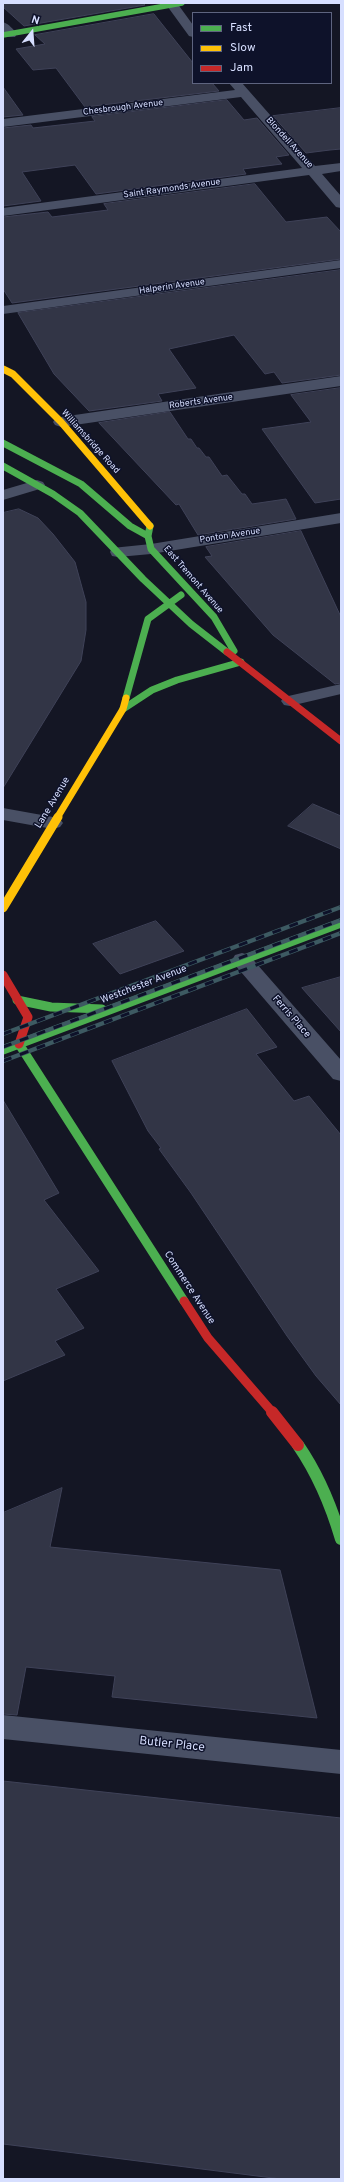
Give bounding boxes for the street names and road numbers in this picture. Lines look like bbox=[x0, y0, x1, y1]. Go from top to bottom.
street label: Chesbrough Avenue bbox=[82, 98, 164, 118]
street label: Blondell Avenue bbox=[263, 115, 315, 171]
street label: Saint Raymonds Avenue bbox=[123, 177, 221, 201]
street label: Halperin Avenue bbox=[138, 277, 206, 297]
street label: Roberts Avenue bbox=[168, 392, 234, 412]
street label: Williamsbridge Road bbox=[58, 408, 122, 476]
street label: Ponton Avenue bbox=[199, 526, 261, 546]
street label: East Tremont Avenue bbox=[161, 544, 225, 616]
street label: Lane Avenue bbox=[33, 775, 73, 831]
street label: Westchester Avenue bbox=[99, 963, 189, 1007]
street label: Ferris Place bbox=[269, 993, 313, 1041]
street label: Commerce Avenue bbox=[161, 1249, 217, 1327]
street label: Butler Place bbox=[138, 1734, 206, 1756]

